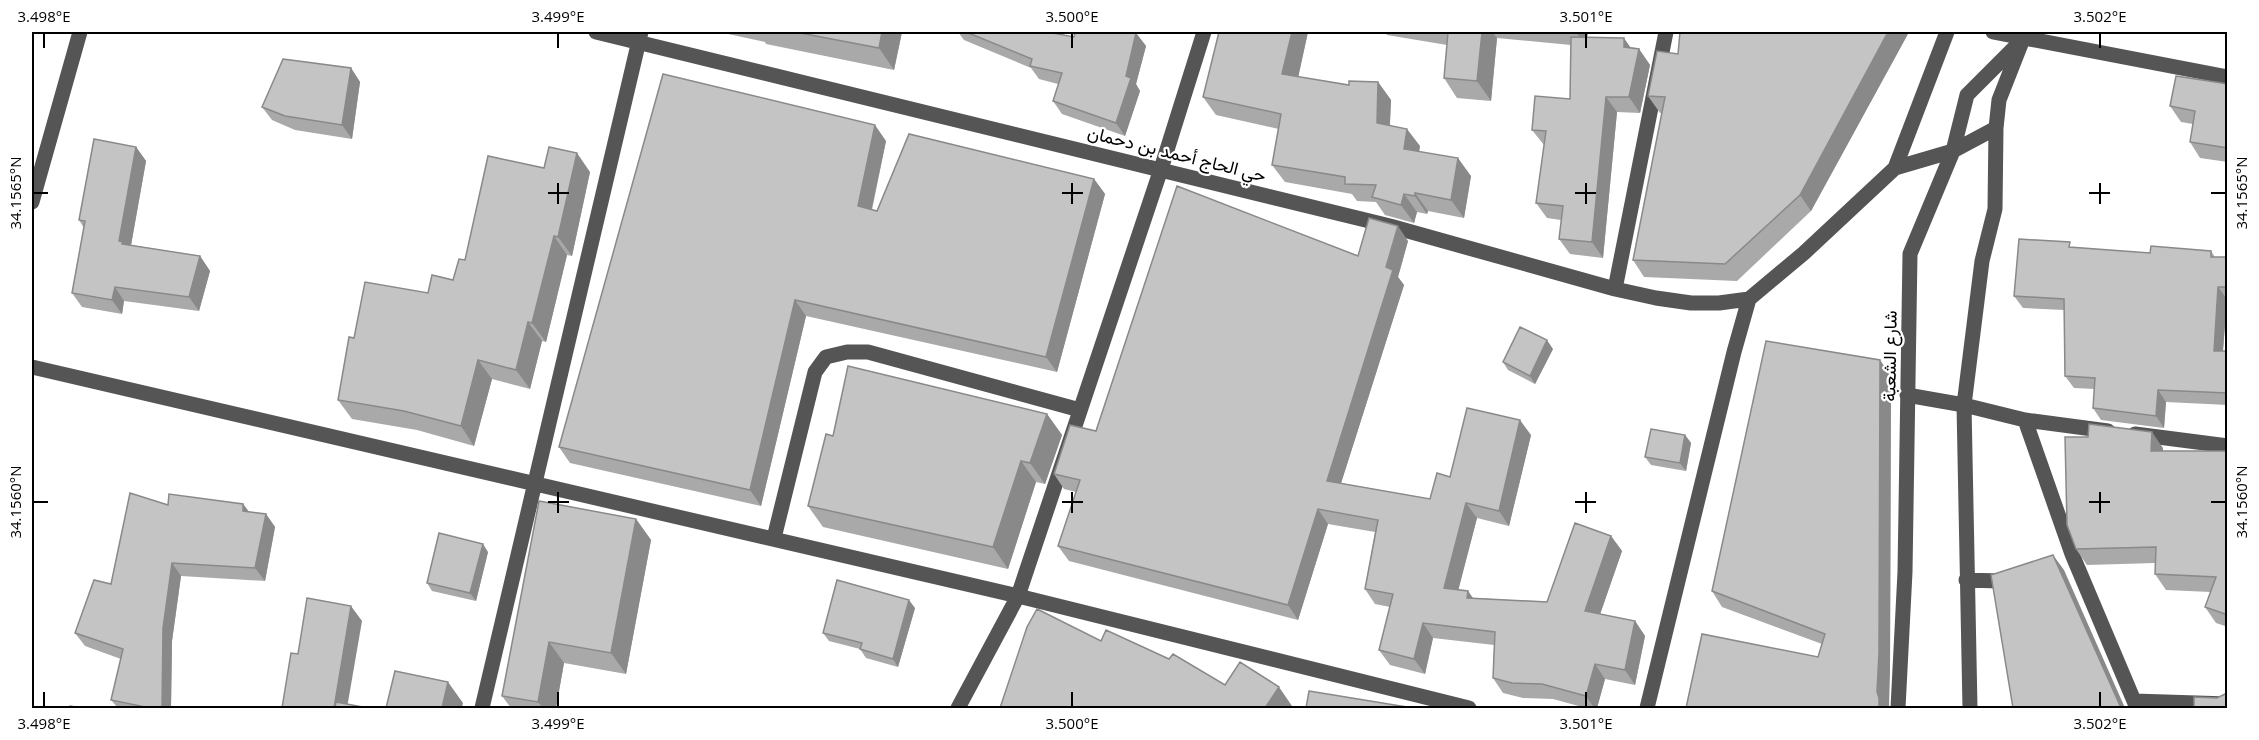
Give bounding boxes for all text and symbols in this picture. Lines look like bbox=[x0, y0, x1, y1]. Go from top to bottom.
text: 3.498°E bbox=[17, 6, 71, 26]
text: 3.499°E bbox=[531, 6, 585, 26]
text: 3.500°E bbox=[1045, 6, 1099, 26]
text: 3.501°E bbox=[1559, 6, 1613, 26]
text: 3.502°E bbox=[2073, 6, 2127, 26]
street label: حي الحاج أحمد بن دحمان bbox=[1084, 119, 1269, 191]
text: 34.1565°N bbox=[5, 156, 25, 230]
text: 34.1565°N bbox=[2231, 156, 2251, 230]
street label: شارع الشعبة bbox=[1876, 310, 1903, 402]
text: 34.1560°N bbox=[5, 465, 25, 539]
text: 34.1560°N bbox=[2231, 465, 2251, 539]
text: 3.498°E bbox=[17, 713, 71, 733]
text: 3.499°E bbox=[531, 713, 585, 733]
text: 3.500°E bbox=[1045, 713, 1099, 733]
text: 3.501°E bbox=[1559, 713, 1613, 733]
text: 3.502°E bbox=[2073, 713, 2127, 733]

